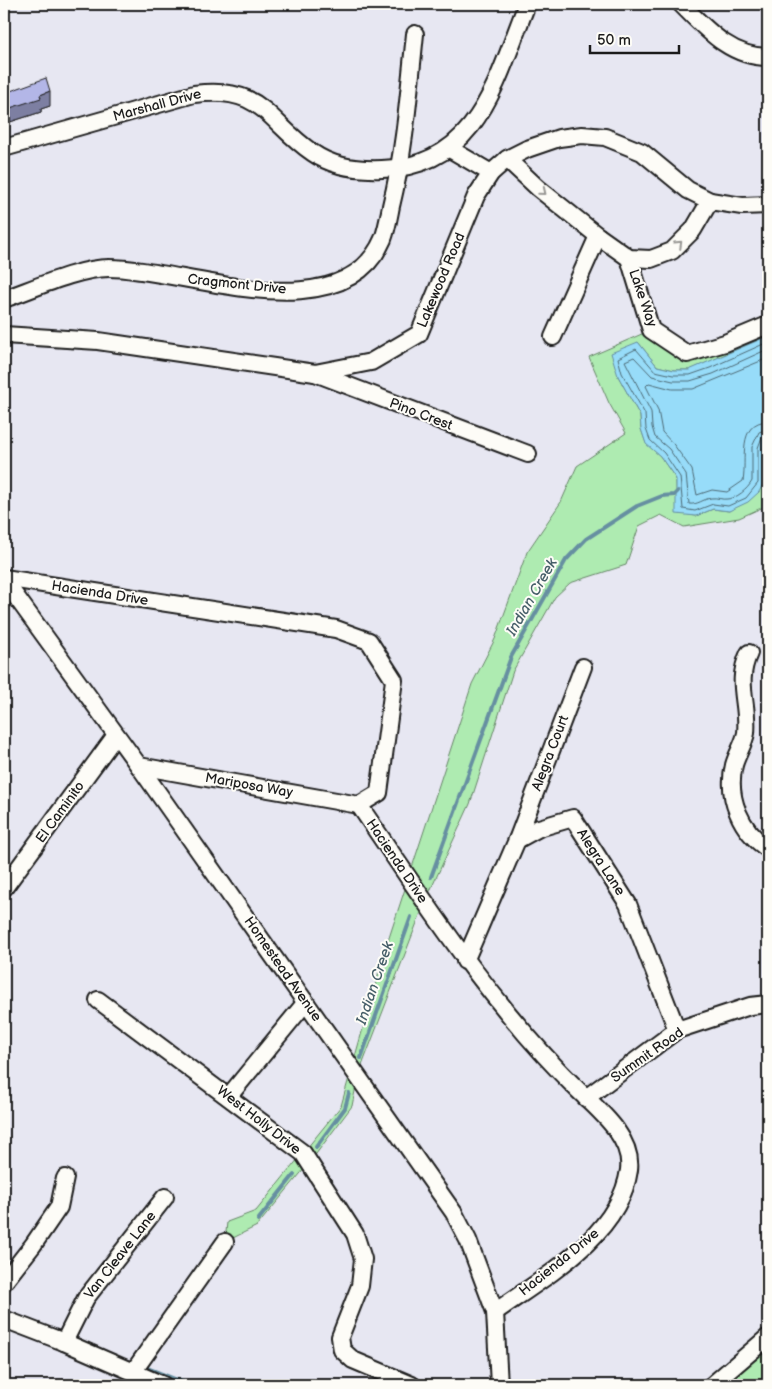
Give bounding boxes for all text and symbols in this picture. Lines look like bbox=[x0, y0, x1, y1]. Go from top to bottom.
scale bar bbox=[590, 22, 678, 54]
text: 50 m bbox=[597, 31, 631, 50]
street label: Marshall Drive bbox=[111, 85, 203, 125]
one-way arrow bbox=[537, 187, 546, 195]
street label: Lakewood Road bbox=[413, 230, 469, 330]
one-way arrow bbox=[673, 241, 682, 250]
street label: Lake Way bbox=[625, 267, 661, 330]
street label: Cragmont Drive bbox=[187, 270, 287, 298]
street label: Pino Crest bbox=[387, 394, 455, 434]
water label: Indian Creek bbox=[502, 554, 562, 640]
street label: Hacienda Drive bbox=[50, 577, 150, 609]
street label: Alegra Court bbox=[528, 712, 572, 793]
street label: Mariposa Way bbox=[204, 769, 295, 801]
street label: El Caminito bbox=[32, 778, 88, 846]
street label: Hacienda Drive bbox=[363, 816, 431, 906]
street label: Alegra Lane bbox=[573, 825, 629, 899]
street label: Homestead Avenue bbox=[241, 913, 325, 1025]
water label: Indian Creek bbox=[352, 938, 398, 1028]
street label: Summit Road bbox=[607, 1024, 687, 1086]
street label: West Holly Drive bbox=[214, 1082, 304, 1158]
street label: Van Cleave Lane bbox=[80, 1208, 160, 1302]
street label: Hacienda Drive bbox=[516, 1225, 602, 1299]

